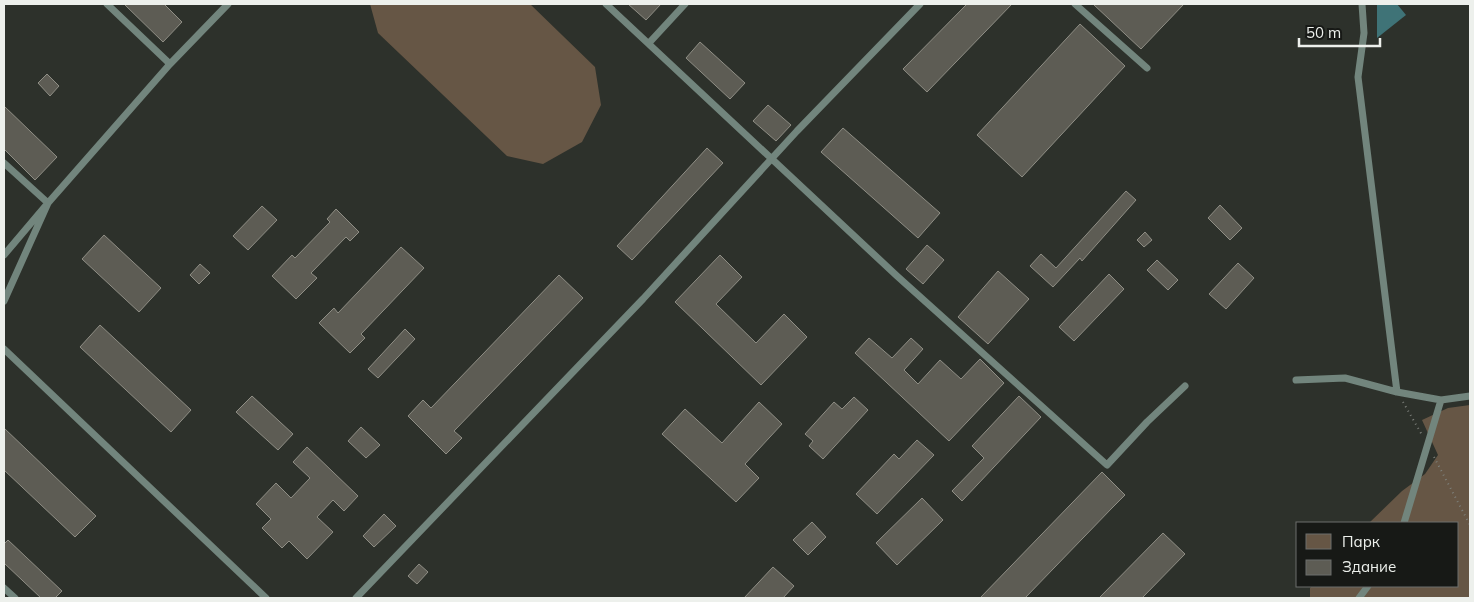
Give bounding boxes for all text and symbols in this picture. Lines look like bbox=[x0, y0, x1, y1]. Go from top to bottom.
scale bar bbox=[1299, 15, 1380, 47]
text: 50 m bbox=[1306, 23, 1341, 42]
legend bbox=[1296, 522, 1459, 587]
text: Парк bbox=[1342, 532, 1381, 551]
text: Здание bbox=[1342, 557, 1396, 576]

